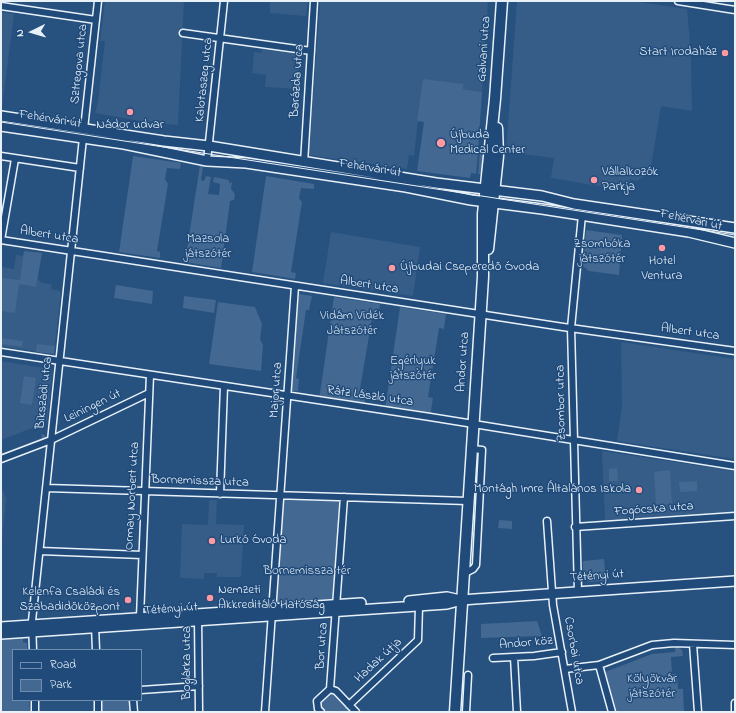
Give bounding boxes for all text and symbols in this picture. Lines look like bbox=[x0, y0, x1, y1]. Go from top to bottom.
north arrow bbox=[12, 12, 52, 52]
street label: Galvani utca bbox=[475, 16, 495, 82]
street label: Sztregova utca bbox=[68, 23, 92, 105]
text: N bbox=[12, 29, 28, 37]
street label: Kalotaszeg utca bbox=[193, 37, 217, 123]
street label: Barázda utca bbox=[288, 44, 308, 118]
place label: Start Irodaház bbox=[639, 45, 717, 61]
marker: Start Irodaház bbox=[720, 48, 730, 58]
street label: Fehérvári út bbox=[18, 107, 82, 133]
marker: Nádor udvar bbox=[125, 107, 135, 117]
place label: Nádor udvar bbox=[96, 118, 164, 134]
place label: Újbuda Medical Center bbox=[450, 128, 525, 159]
marker: Újbuda Medical Center bbox=[435, 137, 447, 149]
street label: Fehérvári út bbox=[338, 156, 402, 182]
place label: Vállalkozók Parkja bbox=[602, 165, 658, 196]
marker: Vállalkozók Parkja bbox=[589, 175, 599, 185]
street label: Fehérvári út bbox=[658, 207, 724, 235]
street label: Albert utca bbox=[19, 224, 79, 248]
park label: Mazsola játszótér bbox=[185, 232, 231, 263]
park label: Zsombóka játszótér bbox=[574, 237, 630, 268]
marker: Hotel Ventura bbox=[657, 243, 667, 253]
place label: Hotel Ventura bbox=[641, 254, 683, 285]
place label: Újbudai Cseperedő Óvoda bbox=[400, 260, 539, 276]
marker: Újbudai Cseperedő Óvoda bbox=[387, 263, 397, 273]
street label: Albert utca bbox=[339, 274, 399, 298]
park label: Vidám Vidék Játszótér bbox=[320, 309, 384, 340]
street label: Albert utca bbox=[660, 321, 720, 345]
street label: Andor utca bbox=[454, 331, 474, 393]
park label: Egérlyuk játszótér bbox=[390, 354, 436, 385]
street label: Bikszádi utca bbox=[33, 356, 57, 430]
street label: Major utca bbox=[267, 361, 287, 419]
street label: Zsombor utca bbox=[554, 365, 570, 441]
street label: Rátz László utca bbox=[326, 383, 414, 411]
street label: Leiningen út bbox=[62, 387, 124, 427]
street label: Ormay Norbert utca bbox=[122, 441, 144, 551]
street label: Bornemissza utca bbox=[151, 472, 249, 492]
place label: Montágh Imre Általános Iskola bbox=[474, 482, 631, 498]
marker: Montágh Imre Általános Iskola bbox=[634, 485, 644, 495]
street label: Fogócska utca bbox=[614, 499, 694, 521]
place label: Lurkó Óvoda bbox=[220, 533, 287, 549]
marker: Lurkó Óvoda bbox=[207, 536, 217, 546]
park label: Bornemissza tér bbox=[263, 564, 351, 580]
street label: Tétényi út bbox=[570, 567, 624, 587]
place label: Nemzeti Akkreditáló Hatóság bbox=[218, 583, 325, 614]
place label: Kelenfa Családi és Szabadidőközpont bbox=[19, 585, 120, 616]
marker: Nemzeti Akkreditáló Hatóság bbox=[205, 593, 215, 603]
marker: Kelenfa Családi és Szabadidőközpont bbox=[123, 595, 133, 605]
street label: Tétényi út bbox=[144, 600, 198, 620]
street label: Csorbai utca bbox=[559, 616, 587, 686]
street label: Bor utca bbox=[314, 622, 332, 670]
street label: Boglárka utca bbox=[180, 626, 196, 700]
street label: Andor köz bbox=[499, 634, 553, 654]
street label: Hadak útja bbox=[352, 635, 406, 687]
legend bbox=[12, 649, 142, 701]
text: Road bbox=[50, 656, 76, 674]
park label: Kölyökvár játszótér bbox=[627, 672, 677, 703]
text: Park bbox=[50, 676, 72, 694]

